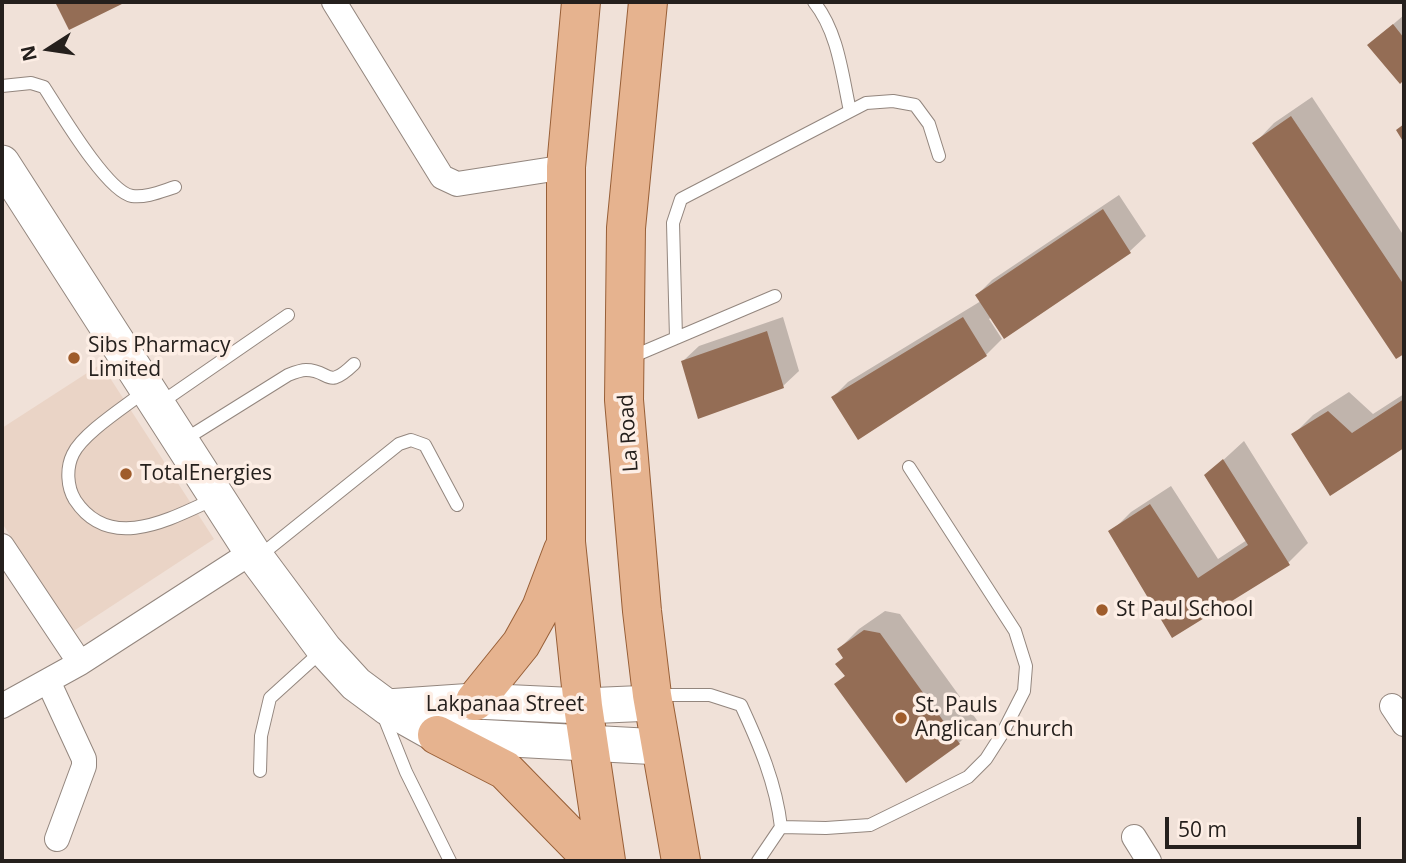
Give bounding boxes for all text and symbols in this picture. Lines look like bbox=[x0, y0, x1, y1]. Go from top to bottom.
north arrow bbox=[14, 14, 84, 84]
text: N bbox=[14, 43, 43, 64]
place label: Sibs Pharmacy Limited bbox=[88, 333, 231, 383]
marker: Sibs Pharmacy Limited bbox=[66, 350, 82, 366]
street label: La Road bbox=[614, 393, 644, 473]
place label: TotalEnergies bbox=[140, 461, 272, 487]
marker: TotalEnergies bbox=[118, 466, 134, 482]
place label: St Paul School bbox=[1116, 597, 1253, 623]
marker: St Paul School bbox=[1094, 602, 1110, 618]
street label: Lakpanaa Street bbox=[426, 692, 584, 718]
place label: St. Pauls Anglican Church bbox=[915, 693, 1074, 743]
marker: St. Pauls Anglican Church bbox=[893, 710, 909, 726]
scale bar bbox=[1168, 804, 1364, 848]
text: 50 m bbox=[1178, 815, 1227, 843]

